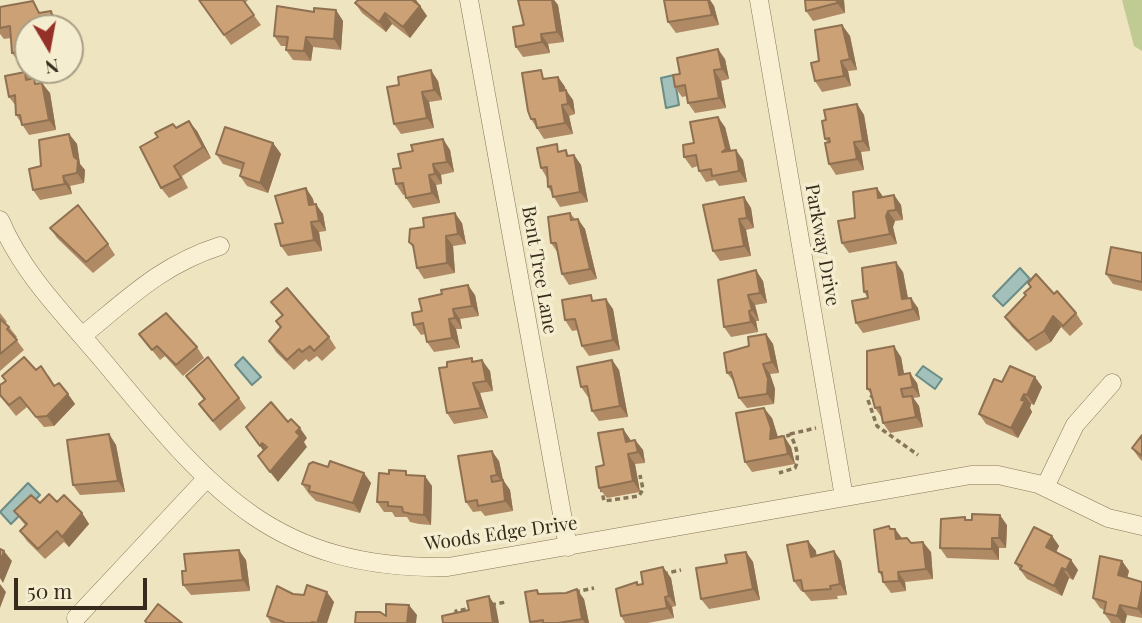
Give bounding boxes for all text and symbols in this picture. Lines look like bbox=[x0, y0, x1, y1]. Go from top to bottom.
north arrow bbox=[14, 14, 84, 84]
text: N bbox=[43, 54, 61, 82]
street label: Parkway Drive bbox=[800, 182, 844, 308]
street label: Bent Tree Lane bbox=[517, 204, 561, 336]
street label: Woods Edge Drive bbox=[423, 512, 579, 556]
scale bar bbox=[18, 564, 150, 608]
text: 50 m bbox=[27, 576, 72, 604]

